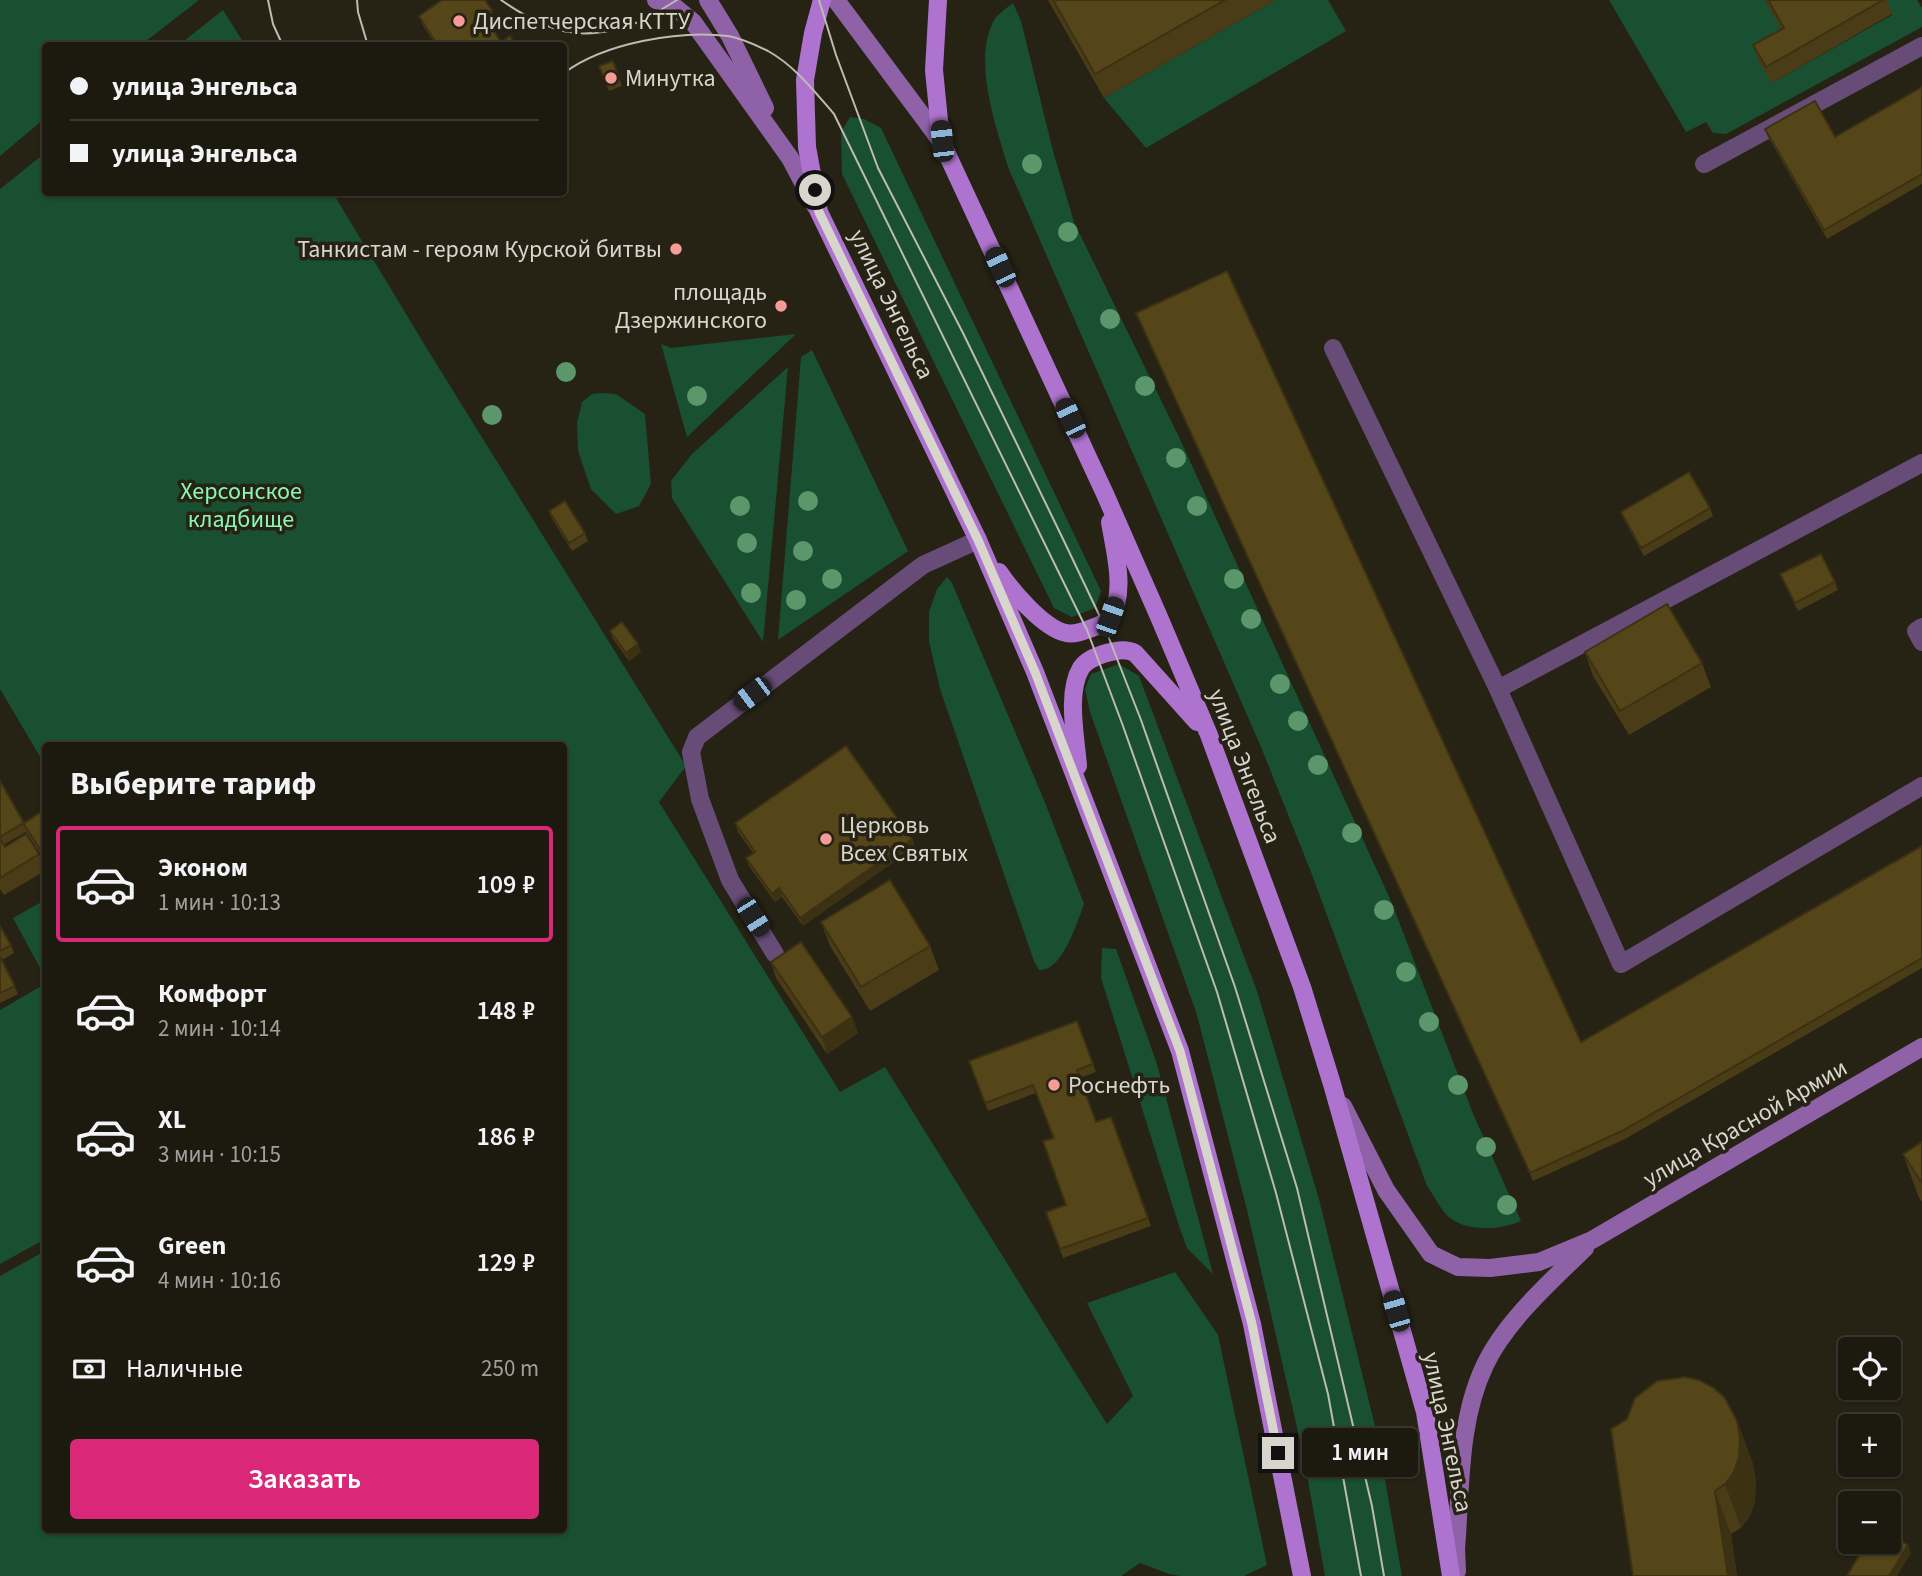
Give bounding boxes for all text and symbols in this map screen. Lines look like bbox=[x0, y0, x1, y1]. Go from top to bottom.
place label: Диспетчерская КТТУ bbox=[473, 4, 691, 39]
marker: Диспетчерская КТТУ bbox=[451, 13, 467, 29]
place label: Минутка bbox=[625, 61, 715, 96]
text: улица Энгельса bbox=[112, 68, 298, 105]
marker: Минутка bbox=[603, 70, 619, 86]
car bbox=[930, 119, 955, 163]
text: улица Энгельса bbox=[112, 135, 298, 172]
route start bbox=[799, 174, 831, 206]
street label: улица Энгельса bbox=[840, 223, 943, 385]
place label: Танкистам - героям Курской битвы bbox=[297, 232, 662, 267]
marker: Танкистам - героям Курской битвы bbox=[668, 241, 684, 257]
car bbox=[982, 244, 1019, 290]
place label: площадь Дзержинского bbox=[615, 275, 767, 338]
marker: площадь Дзержинского bbox=[773, 298, 789, 314]
car bbox=[1052, 395, 1089, 441]
park label: Херсонское кладбище bbox=[180, 474, 302, 537]
car bbox=[1094, 594, 1127, 640]
car bbox=[729, 673, 776, 715]
street label: улица Энгельса bbox=[1199, 684, 1290, 849]
text: Выберите тариф bbox=[70, 761, 317, 807]
place label: Церковь Всех Святых bbox=[840, 808, 968, 871]
marker: Церковь Всех Святых bbox=[818, 831, 834, 847]
text: Эконом bbox=[158, 849, 248, 886]
icon: car bbox=[74, 853, 137, 916]
text: 109 ₽ bbox=[476, 866, 535, 903]
text: 1 мин · 10:13 bbox=[158, 886, 281, 919]
car bbox=[733, 894, 774, 940]
text: Комфорт bbox=[158, 975, 267, 1012]
icon: car bbox=[74, 979, 137, 1042]
text: 148 ₽ bbox=[476, 992, 535, 1029]
text: 2 мин · 10:14 bbox=[158, 1012, 281, 1045]
street label: улица Красной Армии bbox=[1636, 1050, 1854, 1196]
place label: Роснефть bbox=[1068, 1068, 1170, 1103]
marker: Роснефть bbox=[1046, 1077, 1062, 1093]
text: XL bbox=[158, 1101, 186, 1138]
icon: car bbox=[74, 1105, 137, 1168]
text: 186 ₽ bbox=[476, 1118, 535, 1155]
text: 3 мин · 10:15 bbox=[158, 1138, 281, 1171]
text: Green bbox=[158, 1227, 226, 1264]
icon: car bbox=[74, 1231, 137, 1294]
text: 129 ₽ bbox=[476, 1244, 535, 1281]
text: 4 мин · 10:16 bbox=[158, 1264, 281, 1297]
car bbox=[1381, 1288, 1412, 1334]
map controls bbox=[1838, 1337, 1901, 1554]
button: locate bbox=[1838, 1337, 1901, 1400]
street label: улица Энгельса bbox=[1413, 1349, 1482, 1515]
icon: cash bbox=[70, 1350, 108, 1388]
text: Наличные bbox=[126, 1350, 243, 1387]
text: 250 m bbox=[481, 1352, 539, 1385]
button: + bbox=[1838, 1414, 1901, 1477]
callout: 1 мин bbox=[1302, 1428, 1418, 1478]
text: 1 мин bbox=[1331, 1436, 1389, 1469]
route end bbox=[1262, 1437, 1294, 1469]
button: Заказать bbox=[70, 1439, 539, 1519]
button: − bbox=[1838, 1491, 1901, 1554]

